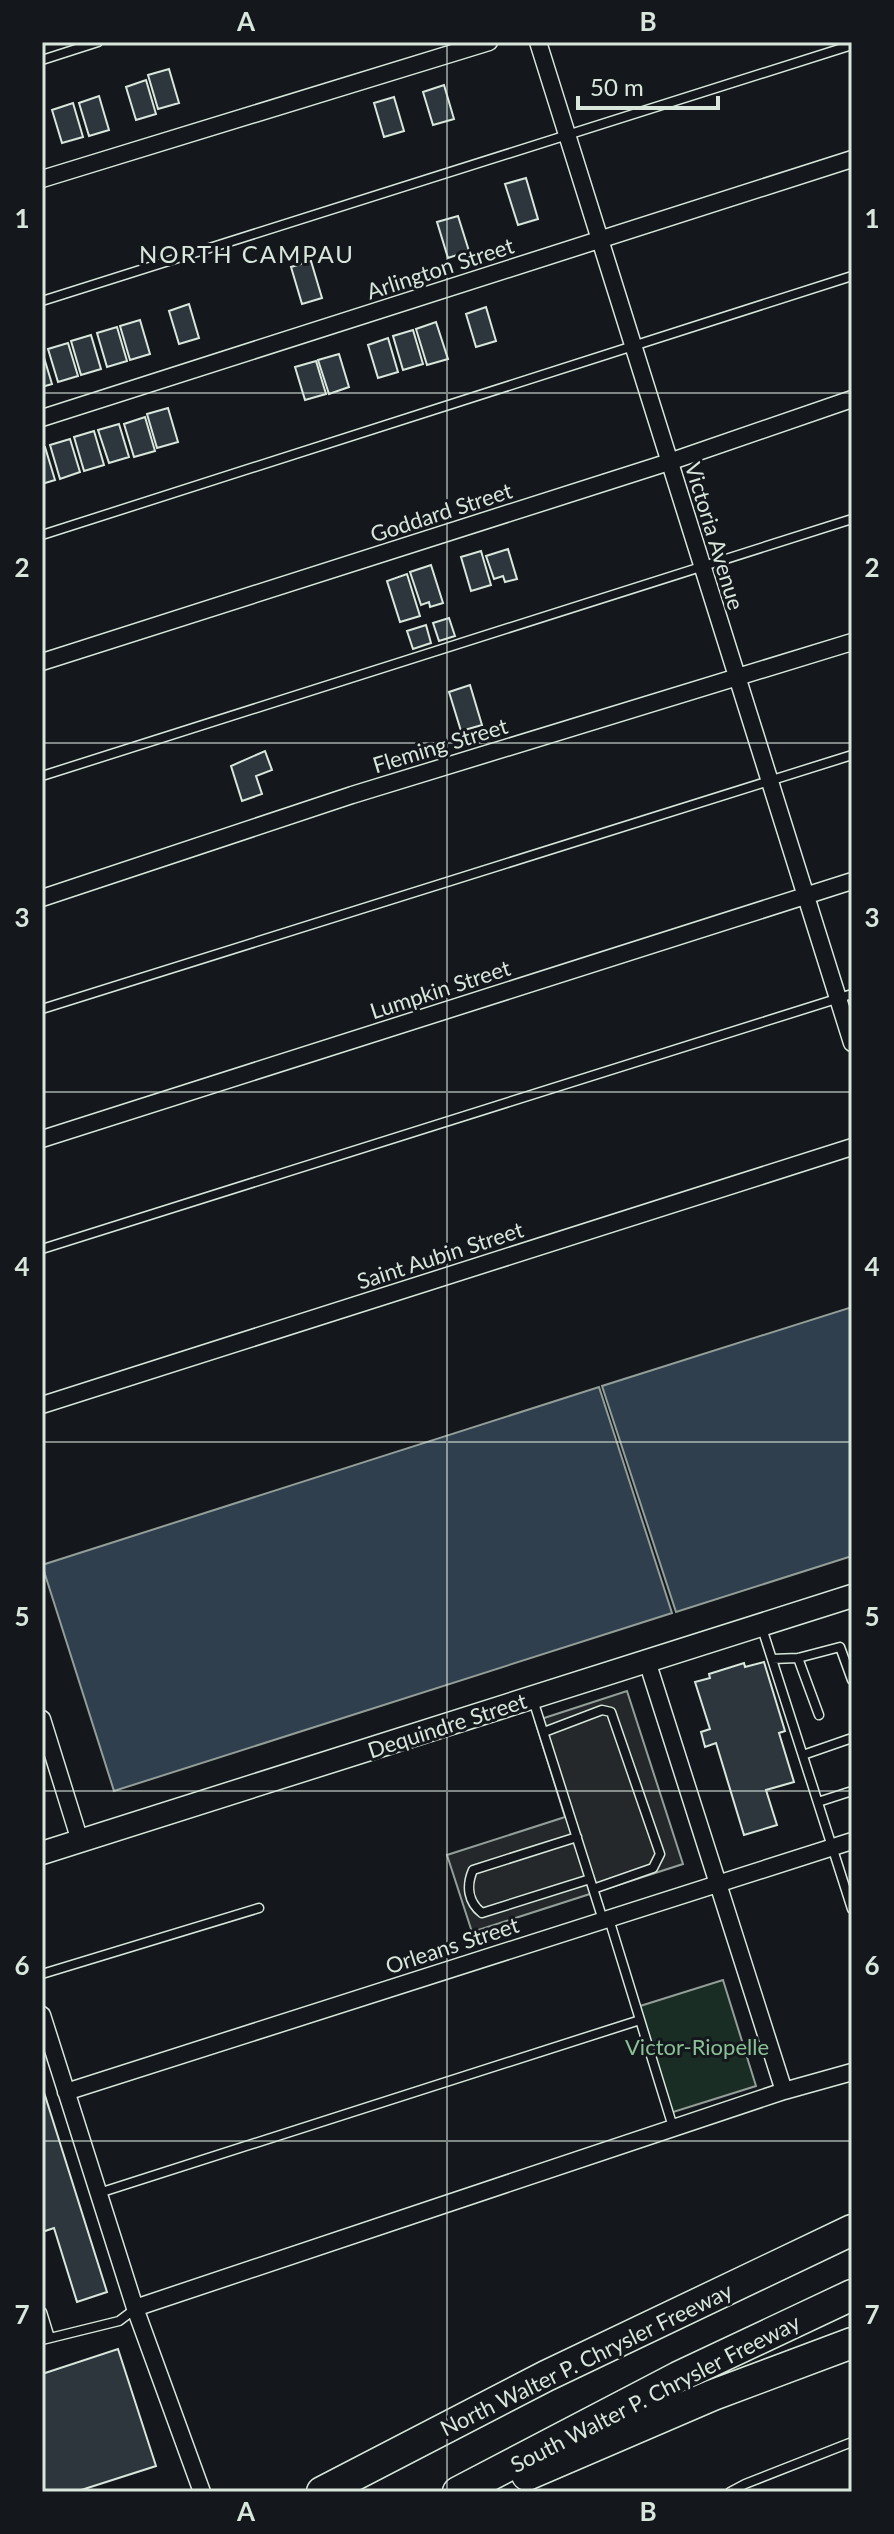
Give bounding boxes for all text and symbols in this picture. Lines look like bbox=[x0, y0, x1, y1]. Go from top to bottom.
text: A bbox=[236, 5, 256, 37]
text: B bbox=[639, 5, 657, 37]
scale bar bbox=[578, 60, 718, 110]
text: 50 m bbox=[590, 72, 644, 101]
text: 1 bbox=[14, 202, 30, 234]
text: 1 bbox=[864, 202, 880, 234]
street label: Arlington Street bbox=[363, 231, 517, 305]
district label: NORTH CAMPAU bbox=[139, 239, 355, 268]
street label: Victoria Avenue bbox=[680, 459, 750, 613]
street label: Goddard Street bbox=[367, 476, 515, 548]
text: 2 bbox=[14, 551, 30, 583]
text: 2 bbox=[864, 551, 880, 583]
street label: Fleming Street bbox=[369, 712, 511, 778]
text: 3 bbox=[14, 901, 30, 933]
text: 3 bbox=[864, 901, 880, 933]
street label: Lumpkin Street bbox=[367, 954, 514, 1024]
street label: Saint Aubin Street bbox=[353, 1215, 527, 1295]
text: 4 bbox=[14, 1250, 30, 1282]
text: 4 bbox=[864, 1250, 880, 1282]
text: 5 bbox=[14, 1600, 30, 1632]
text: 5 bbox=[864, 1600, 880, 1632]
street label: Dequindre Street bbox=[364, 1687, 530, 1763]
street label: Orleans Street bbox=[382, 1911, 522, 1979]
text: 6 bbox=[14, 1949, 30, 1981]
text: 6 bbox=[864, 1949, 880, 1981]
park label: Victor-Riopelle bbox=[625, 2033, 769, 2060]
street label: North Walter P. Chrysler Freeway bbox=[436, 2276, 737, 2442]
text: 7 bbox=[14, 2298, 30, 2330]
text: 7 bbox=[864, 2298, 880, 2330]
street label: South Walter P. Chrysler Freeway bbox=[506, 2308, 805, 2478]
text: A bbox=[236, 2495, 256, 2527]
text: B bbox=[639, 2495, 657, 2527]

